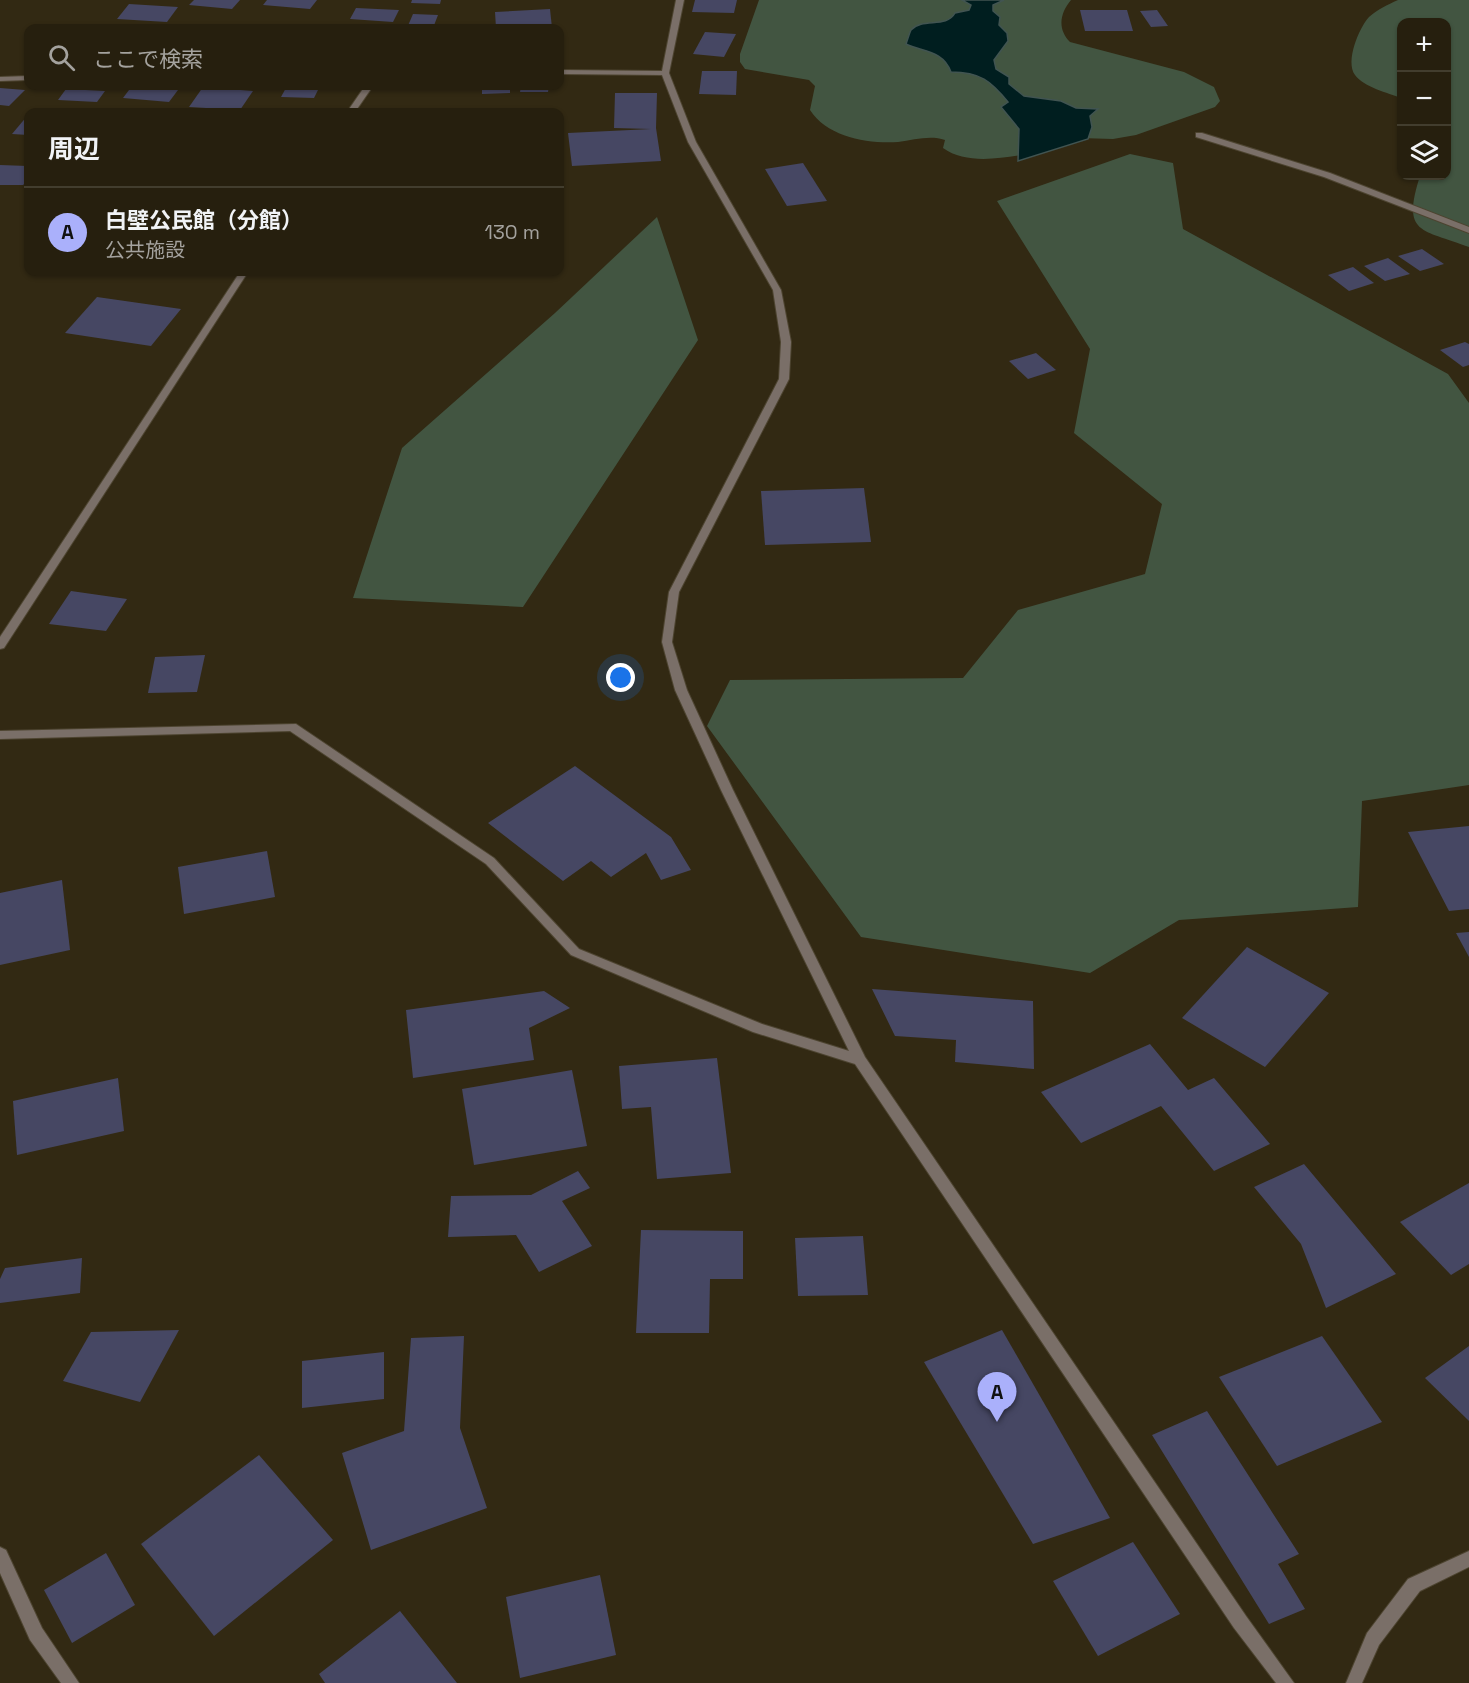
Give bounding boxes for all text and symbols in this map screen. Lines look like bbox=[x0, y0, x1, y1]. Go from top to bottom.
map controls bbox=[1397, 18, 1451, 180]
button: + bbox=[1397, 18, 1451, 72]
search box bbox=[24, 24, 564, 90]
icon: search bbox=[45, 41, 78, 74]
text: ここで検索 bbox=[93, 45, 203, 73]
button: − bbox=[1397, 72, 1451, 126]
button: layers bbox=[1397, 126, 1451, 180]
text: 周辺 bbox=[48, 132, 100, 166]
text: 白壁公民館（分館） bbox=[105, 206, 303, 234]
text: A bbox=[61, 219, 74, 245]
text: 130 m bbox=[484, 219, 540, 245]
text: 公共施設 bbox=[105, 237, 185, 263]
your location bbox=[606, 663, 635, 692]
pin: A bbox=[978, 1372, 1016, 1422]

